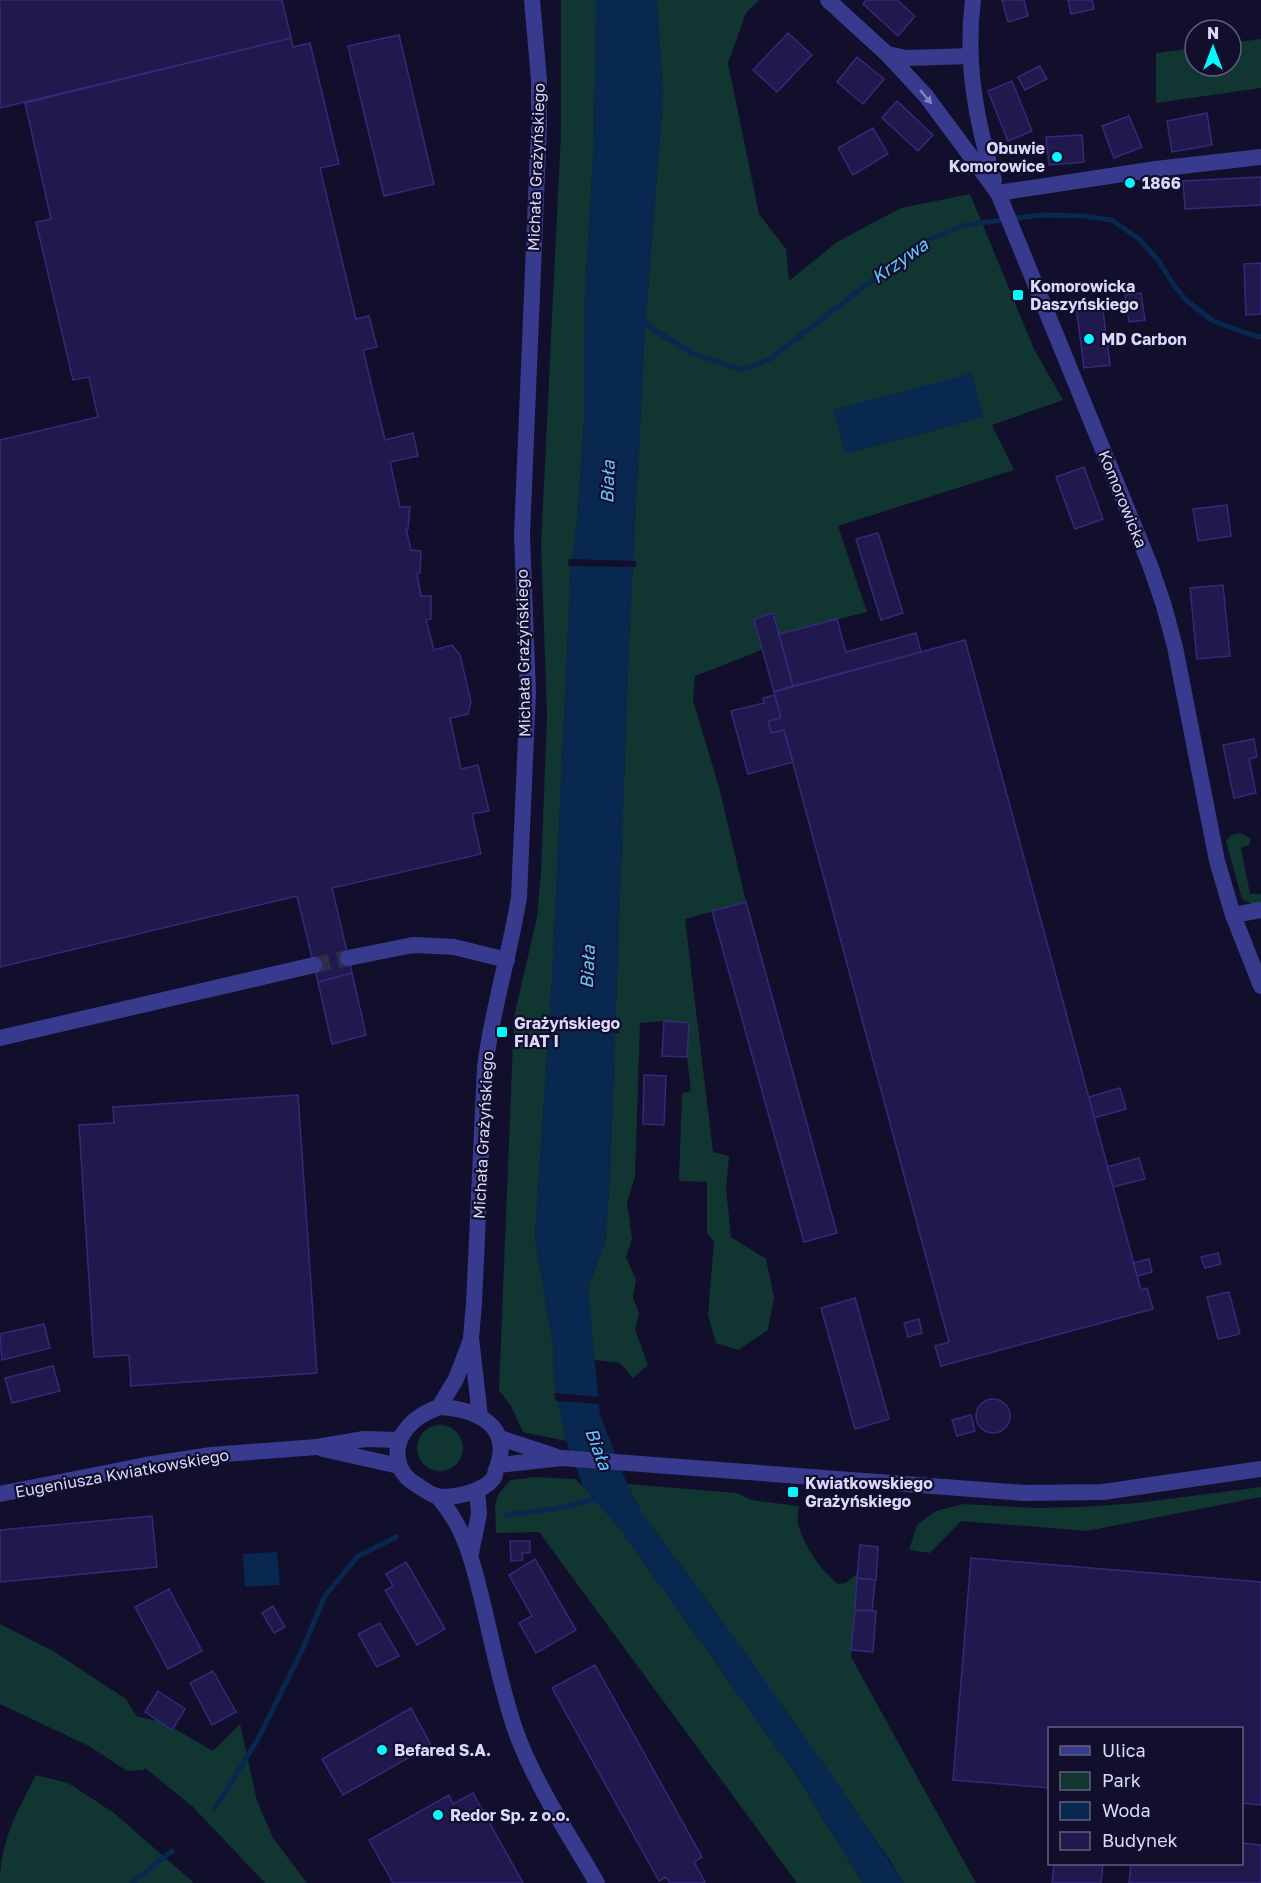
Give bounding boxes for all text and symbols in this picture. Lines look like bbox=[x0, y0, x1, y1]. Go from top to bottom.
north arrow bbox=[1183, 18, 1243, 78]
text: N bbox=[1207, 23, 1219, 43]
street label: Michała Grażyńskiego bbox=[523, 83, 549, 251]
one-way arrow bbox=[920, 89, 933, 105]
place label: Obuwie Komorowice bbox=[949, 138, 1045, 176]
marker: Obuwie Komorowice bbox=[1050, 150, 1064, 164]
place label: 1866 bbox=[1142, 173, 1181, 193]
marker: 1866 bbox=[1123, 176, 1137, 190]
water label: Krzywa bbox=[867, 232, 933, 287]
place label: Komorowicka Daszyńskiego bbox=[1030, 276, 1139, 314]
marker: Komorowicka Daszyńskiego bbox=[1011, 288, 1025, 302]
place label: MD Carbon bbox=[1101, 329, 1187, 349]
marker: MD Carbon bbox=[1082, 332, 1096, 346]
street label: Komorowicka bbox=[1094, 447, 1152, 551]
water label: Biała bbox=[595, 459, 619, 504]
street label: Michała Grażyńskiego bbox=[512, 569, 534, 737]
water label: Biała bbox=[575, 944, 599, 989]
place label: Grażyńskiego FIAT I bbox=[514, 1013, 620, 1051]
marker: Grażyńskiego FIAT I bbox=[495, 1025, 509, 1039]
street label: Michała Grażyńskiego bbox=[469, 1050, 497, 1220]
water label: Biała bbox=[581, 1424, 617, 1474]
street label: Eugeniusza Kwiatkowskiego bbox=[14, 1444, 230, 1502]
place label: Kwiatkowskiego Grażyńskiego bbox=[805, 1473, 933, 1511]
marker: Kwiatkowskiego Grażyńskiego bbox=[786, 1485, 800, 1499]
legend bbox=[1048, 1727, 1243, 1865]
text: Ulica bbox=[1102, 1739, 1146, 1761]
place label: Befared S.A. bbox=[394, 1740, 491, 1760]
marker: Befared S.A. bbox=[375, 1743, 389, 1757]
text: Park bbox=[1102, 1769, 1141, 1791]
text: Woda bbox=[1102, 1799, 1151, 1821]
place label: Redor Sp. z o.o. bbox=[450, 1805, 570, 1825]
marker: Redor Sp. z o.o. bbox=[431, 1808, 445, 1822]
text: Budynek bbox=[1102, 1829, 1178, 1851]

